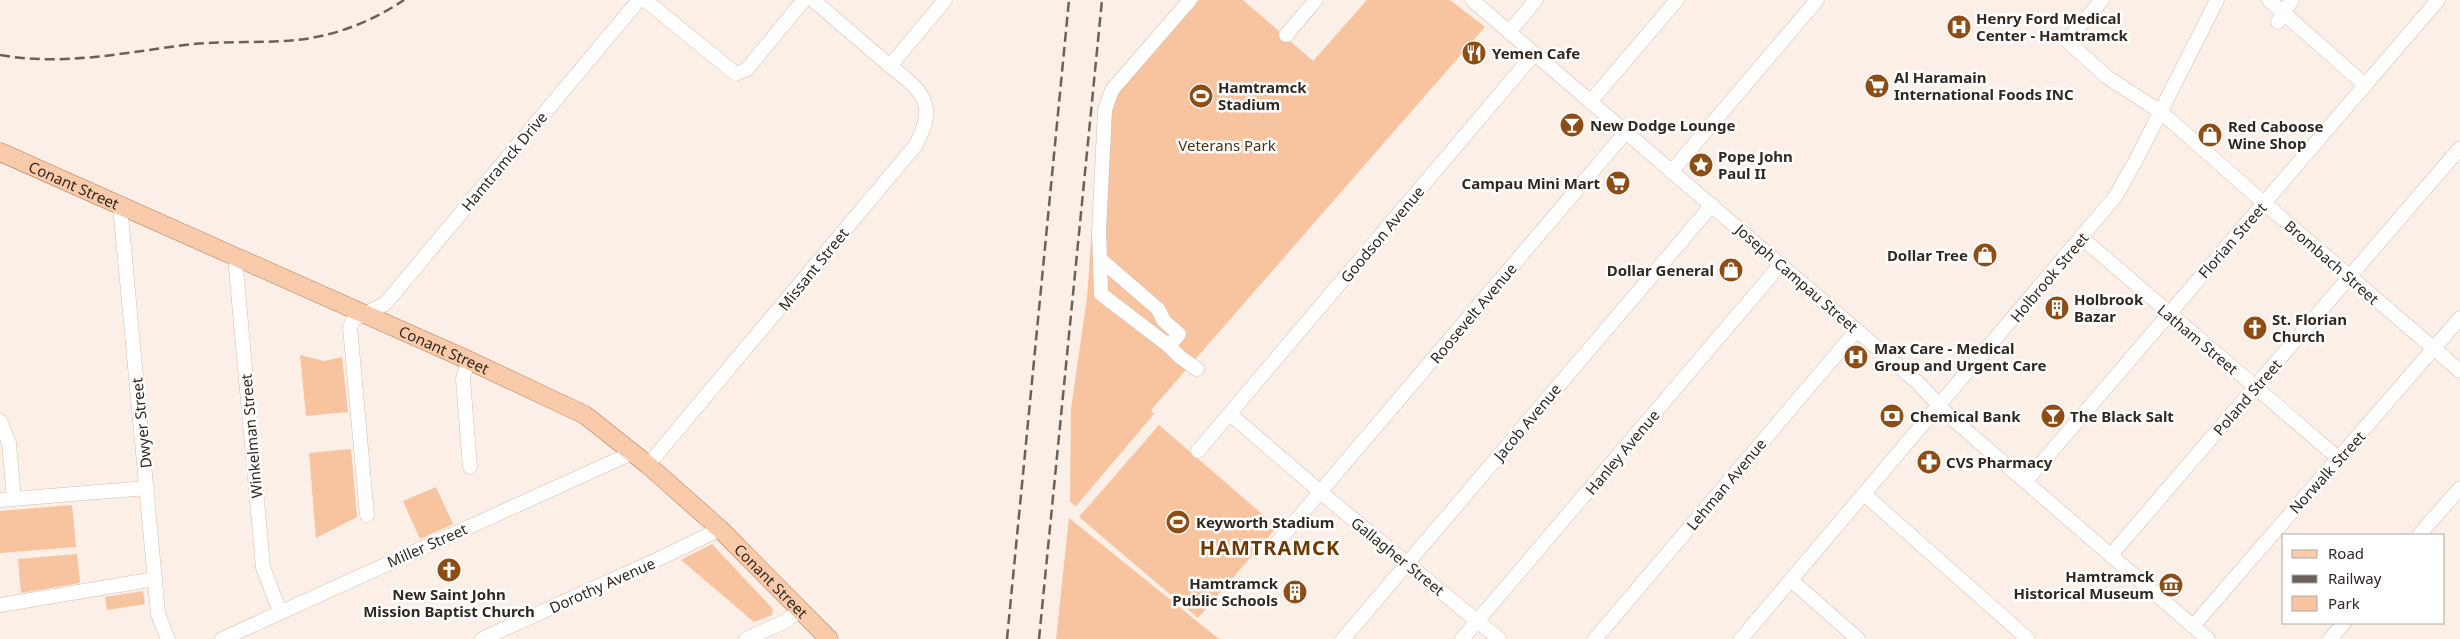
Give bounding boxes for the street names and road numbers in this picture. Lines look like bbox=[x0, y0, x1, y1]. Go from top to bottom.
street label: Hamtramck Drive bbox=[457, 107, 551, 215]
street label: Conant Street bbox=[26, 156, 123, 214]
street label: Goodson Avenue bbox=[1336, 181, 1428, 287]
street label: Florian Street bbox=[2194, 197, 2271, 282]
street label: Brombach Street bbox=[2281, 216, 2384, 309]
street label: Joseph Campau Street bbox=[1730, 218, 1863, 337]
street label: Missant Street bbox=[774, 223, 853, 314]
street label: Holbrook Street bbox=[2006, 228, 2093, 326]
street label: Roosevelt Avenue bbox=[1425, 259, 1521, 367]
street label: Latham Street bbox=[2154, 299, 2243, 379]
street label: Conant Street bbox=[396, 321, 493, 379]
street label: Poland Street bbox=[2208, 354, 2286, 439]
street label: Winkelman Street bbox=[236, 372, 266, 499]
street label: Dwyer Street bbox=[126, 376, 156, 469]
street label: Jacob Avenue bbox=[1488, 379, 1565, 466]
street label: Hanley Avenue bbox=[1581, 405, 1663, 499]
street label: Norwalk Street bbox=[2285, 426, 2370, 518]
street label: Lehman Avenue bbox=[1682, 434, 1770, 534]
street label: Gallagher Street bbox=[1347, 512, 1449, 600]
street label: Miller Street bbox=[384, 518, 471, 572]
street label: Conant Street bbox=[730, 539, 813, 623]
street label: Dorothy Avenue bbox=[546, 553, 658, 617]

